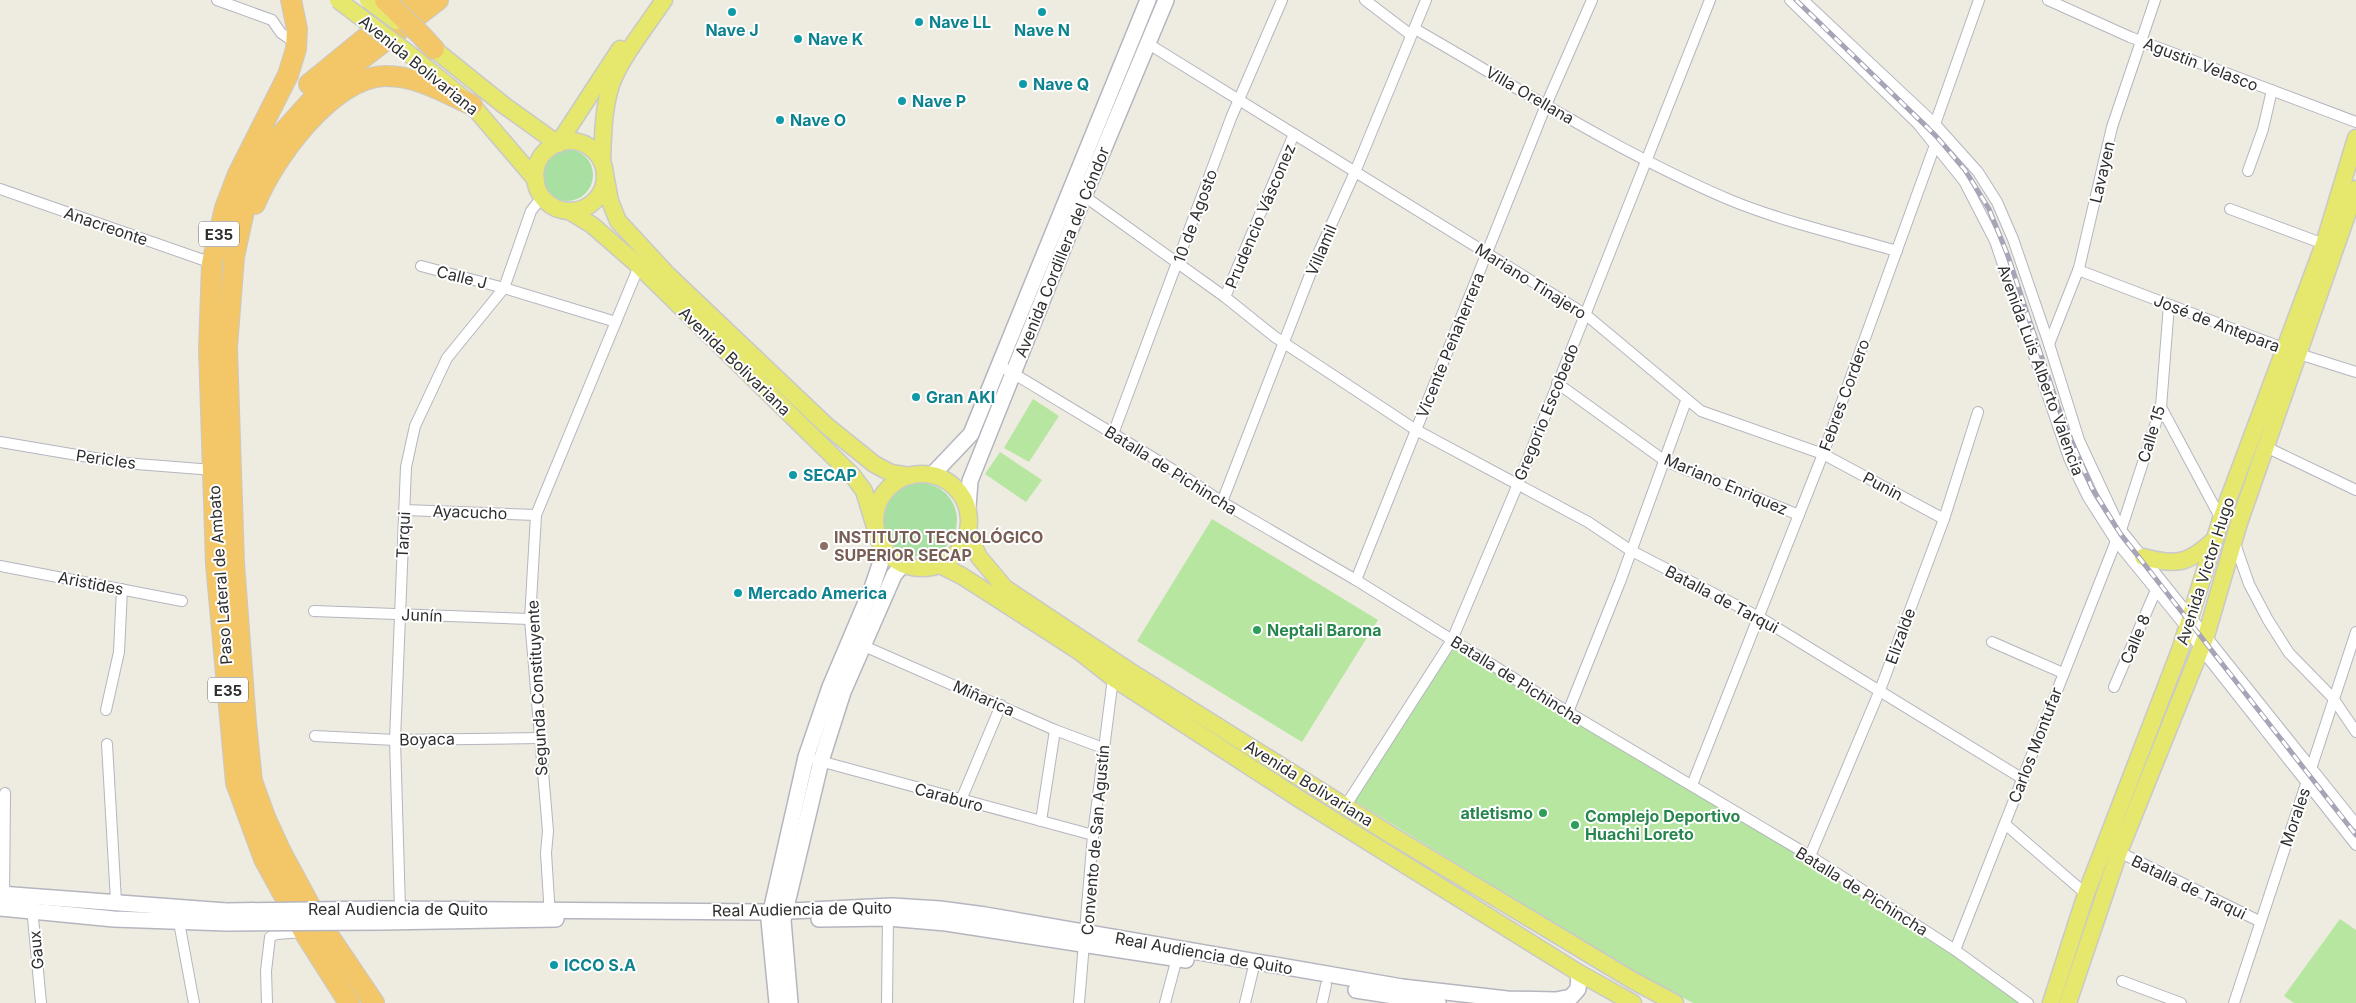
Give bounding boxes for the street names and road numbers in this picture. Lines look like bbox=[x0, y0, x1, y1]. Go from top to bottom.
street label: Avenida Bolivariana bbox=[355, 11, 483, 119]
street label: Agustin Velasco bbox=[2141, 33, 2261, 95]
street label: Villa Orellana bbox=[1482, 62, 1578, 128]
street label: Lavayen bbox=[2085, 139, 2119, 205]
street label: Prudencio Vásconez bbox=[1220, 141, 1300, 291]
street label: Avenida Cordillera del Cóndor bbox=[1010, 144, 1114, 360]
street label: 10 de Agosto bbox=[1169, 166, 1221, 266]
street label: Anacreonte bbox=[62, 202, 150, 250]
road number: E35 bbox=[199, 222, 239, 246]
street label: Villamil bbox=[1301, 222, 1341, 278]
street label: Mariano Tinajero bbox=[1472, 239, 1590, 323]
street label: Calle J bbox=[435, 261, 489, 293]
street label: Avenida Luis Alberto Valencia bbox=[1993, 262, 2089, 478]
street label: Vicente Peñaherrera bbox=[1412, 269, 1488, 421]
street label: José de Antepara bbox=[2151, 290, 2283, 356]
street label: Avenida Bolivariana bbox=[675, 302, 795, 420]
street label: Febres Cordero bbox=[1815, 336, 1873, 454]
street label: Gregorio Escobedo bbox=[1509, 341, 1583, 483]
street label: Calle 15 bbox=[2133, 403, 2169, 465]
street label: Batalla de Pichincha bbox=[1101, 421, 1241, 519]
street label: Pericles bbox=[75, 445, 137, 473]
street label: Mariano Enriquez bbox=[1661, 449, 1791, 519]
street label: Punin bbox=[1860, 467, 1906, 505]
street label: Paso Lateral de Ambato bbox=[204, 485, 236, 665]
street label: Avenida Victor Hugo bbox=[2172, 494, 2238, 648]
street label: Ayacucho bbox=[432, 501, 508, 523]
street label: Tarqui bbox=[392, 511, 414, 559]
street label: Batalla de Tarqui bbox=[1662, 561, 1782, 637]
street label: Aristides bbox=[57, 567, 125, 599]
street label: Segunda Constituyente bbox=[522, 599, 552, 777]
street label: Junín bbox=[401, 604, 443, 626]
street label: Elizalde bbox=[1881, 605, 1919, 667]
street label: Calle 8 bbox=[2116, 611, 2154, 667]
street label: Batalla de Pichincha bbox=[1447, 631, 1587, 729]
street label: Miñarica bbox=[950, 676, 1018, 720]
road number: E35 bbox=[208, 678, 248, 702]
street label: Carlos Montufar bbox=[2004, 684, 2066, 806]
street label: Boyaca bbox=[399, 729, 455, 749]
street label: Avenida Bolivariana bbox=[1241, 735, 1377, 831]
street label: Convento de San Agustín bbox=[1077, 744, 1113, 936]
street label: Caraburo bbox=[912, 778, 986, 816]
street label: Morales bbox=[2276, 785, 2314, 849]
street label: Batalla de Pichincha bbox=[1792, 842, 1932, 940]
street label: Batalla de Tarqui bbox=[2128, 850, 2250, 924]
street label: Real Audiencia de Quito bbox=[712, 897, 892, 921]
street label: Real Audiencia de Quito bbox=[308, 899, 488, 919]
street label: Real Audiencia de Quito bbox=[1114, 928, 1294, 978]
street label: Gaux bbox=[24, 929, 48, 970]

